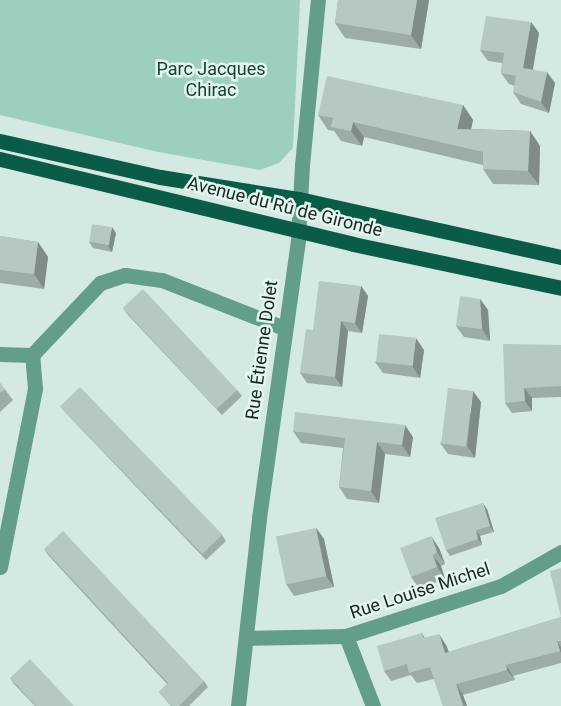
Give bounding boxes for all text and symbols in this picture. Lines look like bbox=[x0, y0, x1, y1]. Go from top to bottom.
park label: Parc Jacques Chirac bbox=[156, 59, 266, 101]
street label: Avenue du Rû de Gironde bbox=[185, 172, 385, 242]
street label: Rue Étienne Dolet bbox=[242, 279, 282, 421]
street label: Rue Louise Michel bbox=[347, 558, 493, 624]

